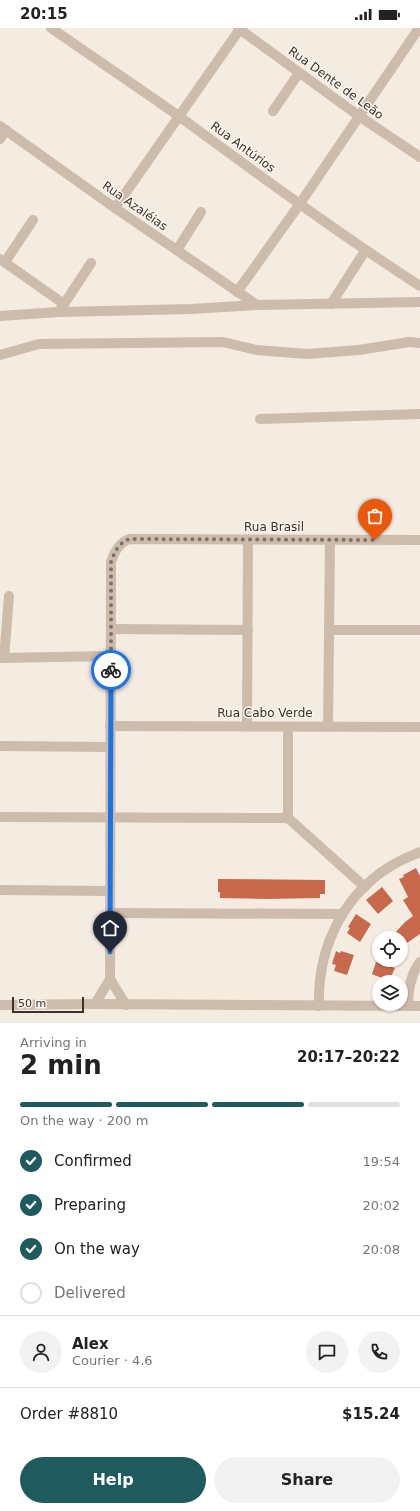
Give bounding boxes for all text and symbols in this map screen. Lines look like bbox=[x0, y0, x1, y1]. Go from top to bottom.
text: 20:15 bbox=[20, 5, 68, 23]
street label: Rua Dente de Leão bbox=[286, 44, 386, 122]
street label: Rua Antúrios bbox=[208, 119, 278, 175]
street label: Rua Azaléias bbox=[100, 178, 170, 234]
pin bbox=[358, 499, 392, 540]
icon: bag bbox=[364, 505, 386, 527]
street label: Rua Brasil bbox=[244, 520, 304, 534]
courier bbox=[91, 650, 131, 690]
icon: bike bbox=[100, 659, 122, 681]
street label: Rua Cabo Verde bbox=[217, 706, 313, 720]
pin bbox=[93, 911, 127, 952]
icon: home bbox=[99, 917, 121, 939]
map controls bbox=[372, 931, 408, 1011]
button: locate bbox=[372, 931, 408, 967]
button: layers bbox=[372, 975, 408, 1011]
scale bar bbox=[12, 995, 84, 1014]
text: 50 m bbox=[18, 997, 46, 1010]
text: Arriving in bbox=[20, 1035, 87, 1050]
text: 20:17–20:22 bbox=[297, 1048, 400, 1066]
text: 2 min bbox=[20, 1050, 102, 1080]
text: On the way · 200 m bbox=[20, 1113, 148, 1128]
icon: check bbox=[20, 1150, 42, 1172]
text: Confirmed bbox=[54, 1152, 132, 1170]
text: 19:54 bbox=[363, 1154, 400, 1169]
icon: check bbox=[20, 1194, 42, 1216]
text: Preparing bbox=[54, 1196, 126, 1214]
text: 20:02 bbox=[363, 1198, 400, 1213]
icon: check bbox=[20, 1238, 42, 1260]
text: On the way bbox=[54, 1240, 140, 1258]
text: 20:08 bbox=[363, 1242, 400, 1257]
text: Delivered bbox=[54, 1284, 126, 1302]
button: person bbox=[20, 1331, 62, 1373]
button: chat bbox=[306, 1331, 348, 1373]
button: phone bbox=[358, 1331, 400, 1373]
text: Alex bbox=[72, 1335, 109, 1353]
text: Courier · 4.6 bbox=[72, 1353, 153, 1368]
text: Order #8810 bbox=[20, 1405, 118, 1423]
text: $15.24 bbox=[342, 1405, 400, 1423]
button: Help bbox=[20, 1457, 206, 1503]
button: Share bbox=[214, 1457, 400, 1503]

